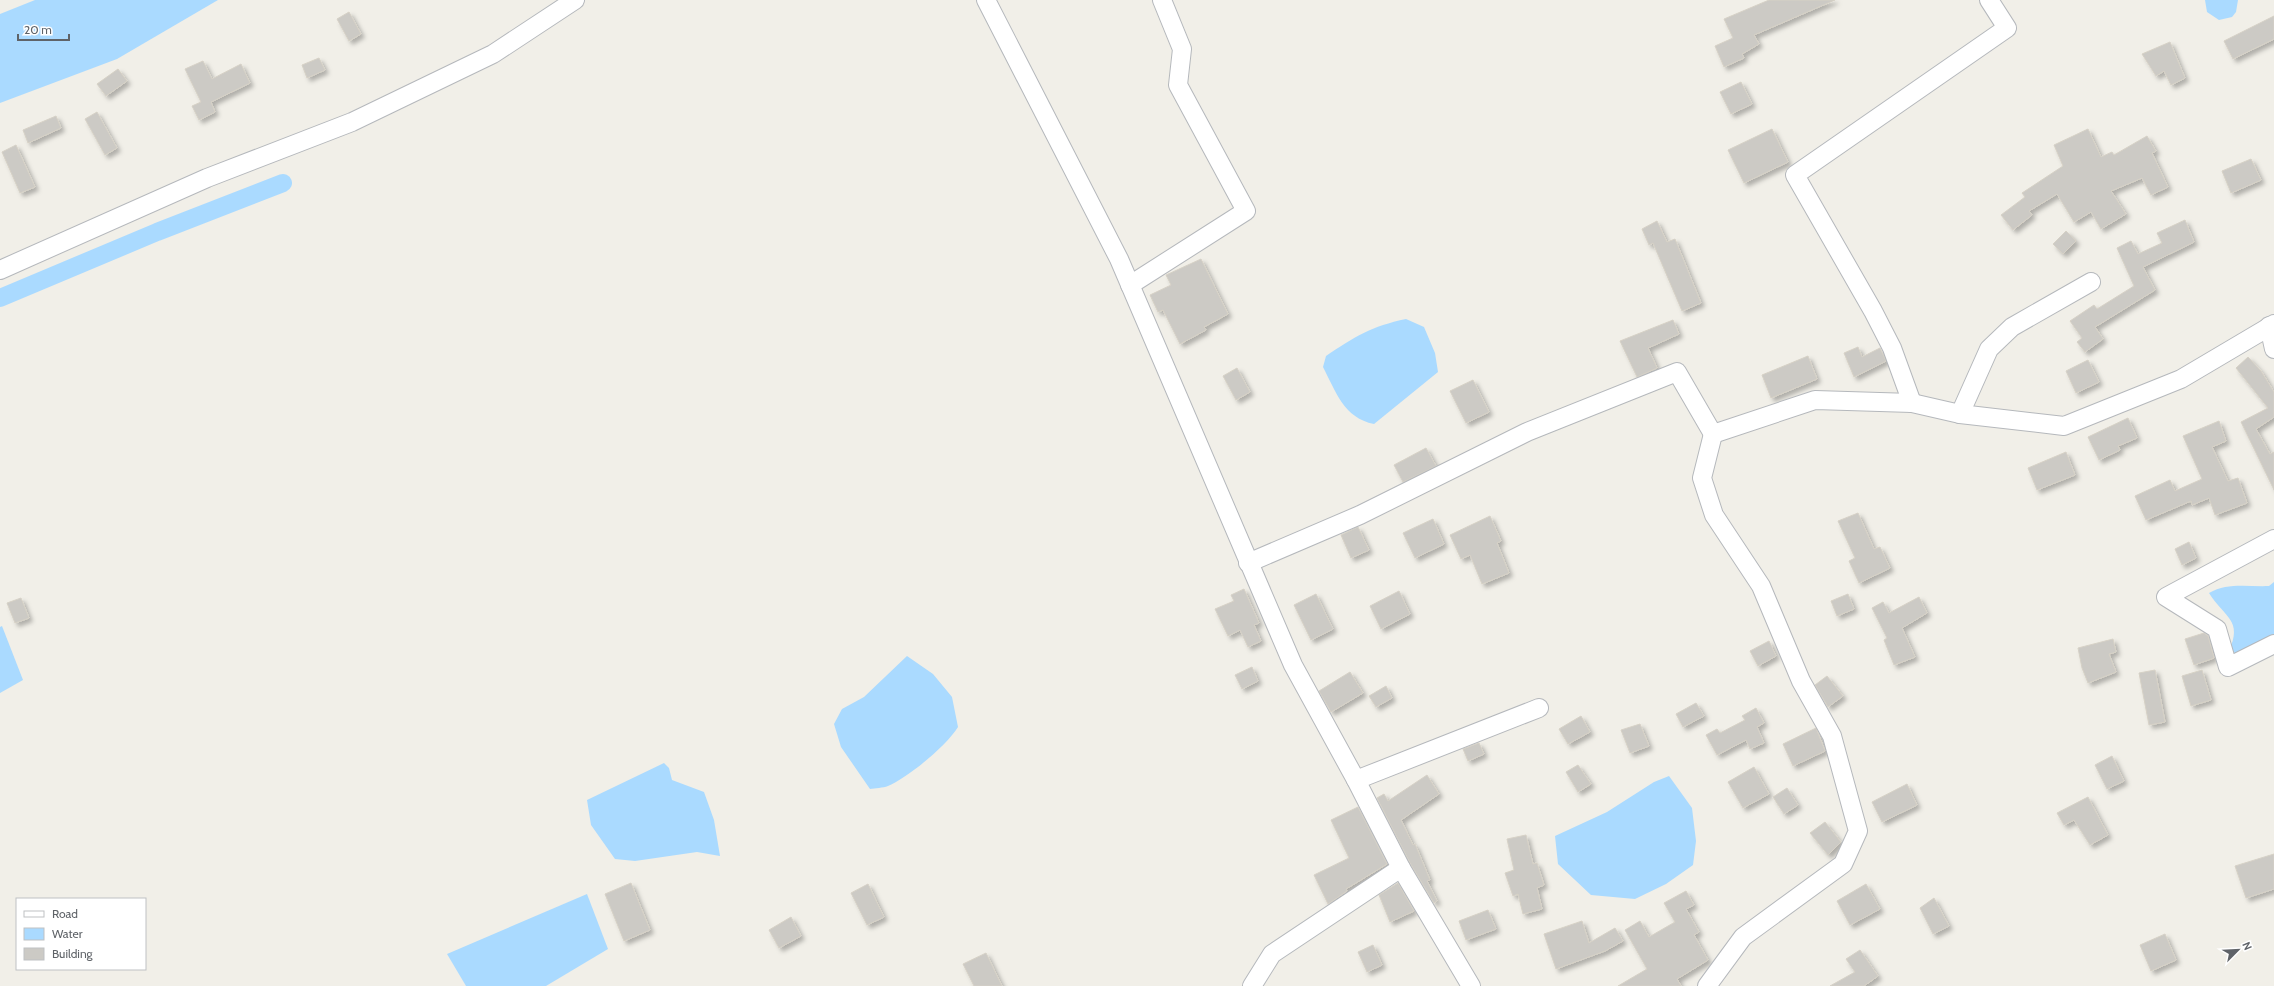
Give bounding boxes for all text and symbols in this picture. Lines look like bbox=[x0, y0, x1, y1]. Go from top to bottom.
scale bar bbox=[18, 16, 69, 42]
text: 20 m bbox=[24, 22, 52, 37]
legend bbox=[16, 898, 146, 970]
text: Road bbox=[52, 906, 78, 921]
text: Water bbox=[52, 926, 83, 941]
north arrow bbox=[2218, 930, 2258, 970]
text: N bbox=[2239, 940, 2255, 952]
text: Building bbox=[52, 946, 94, 961]

